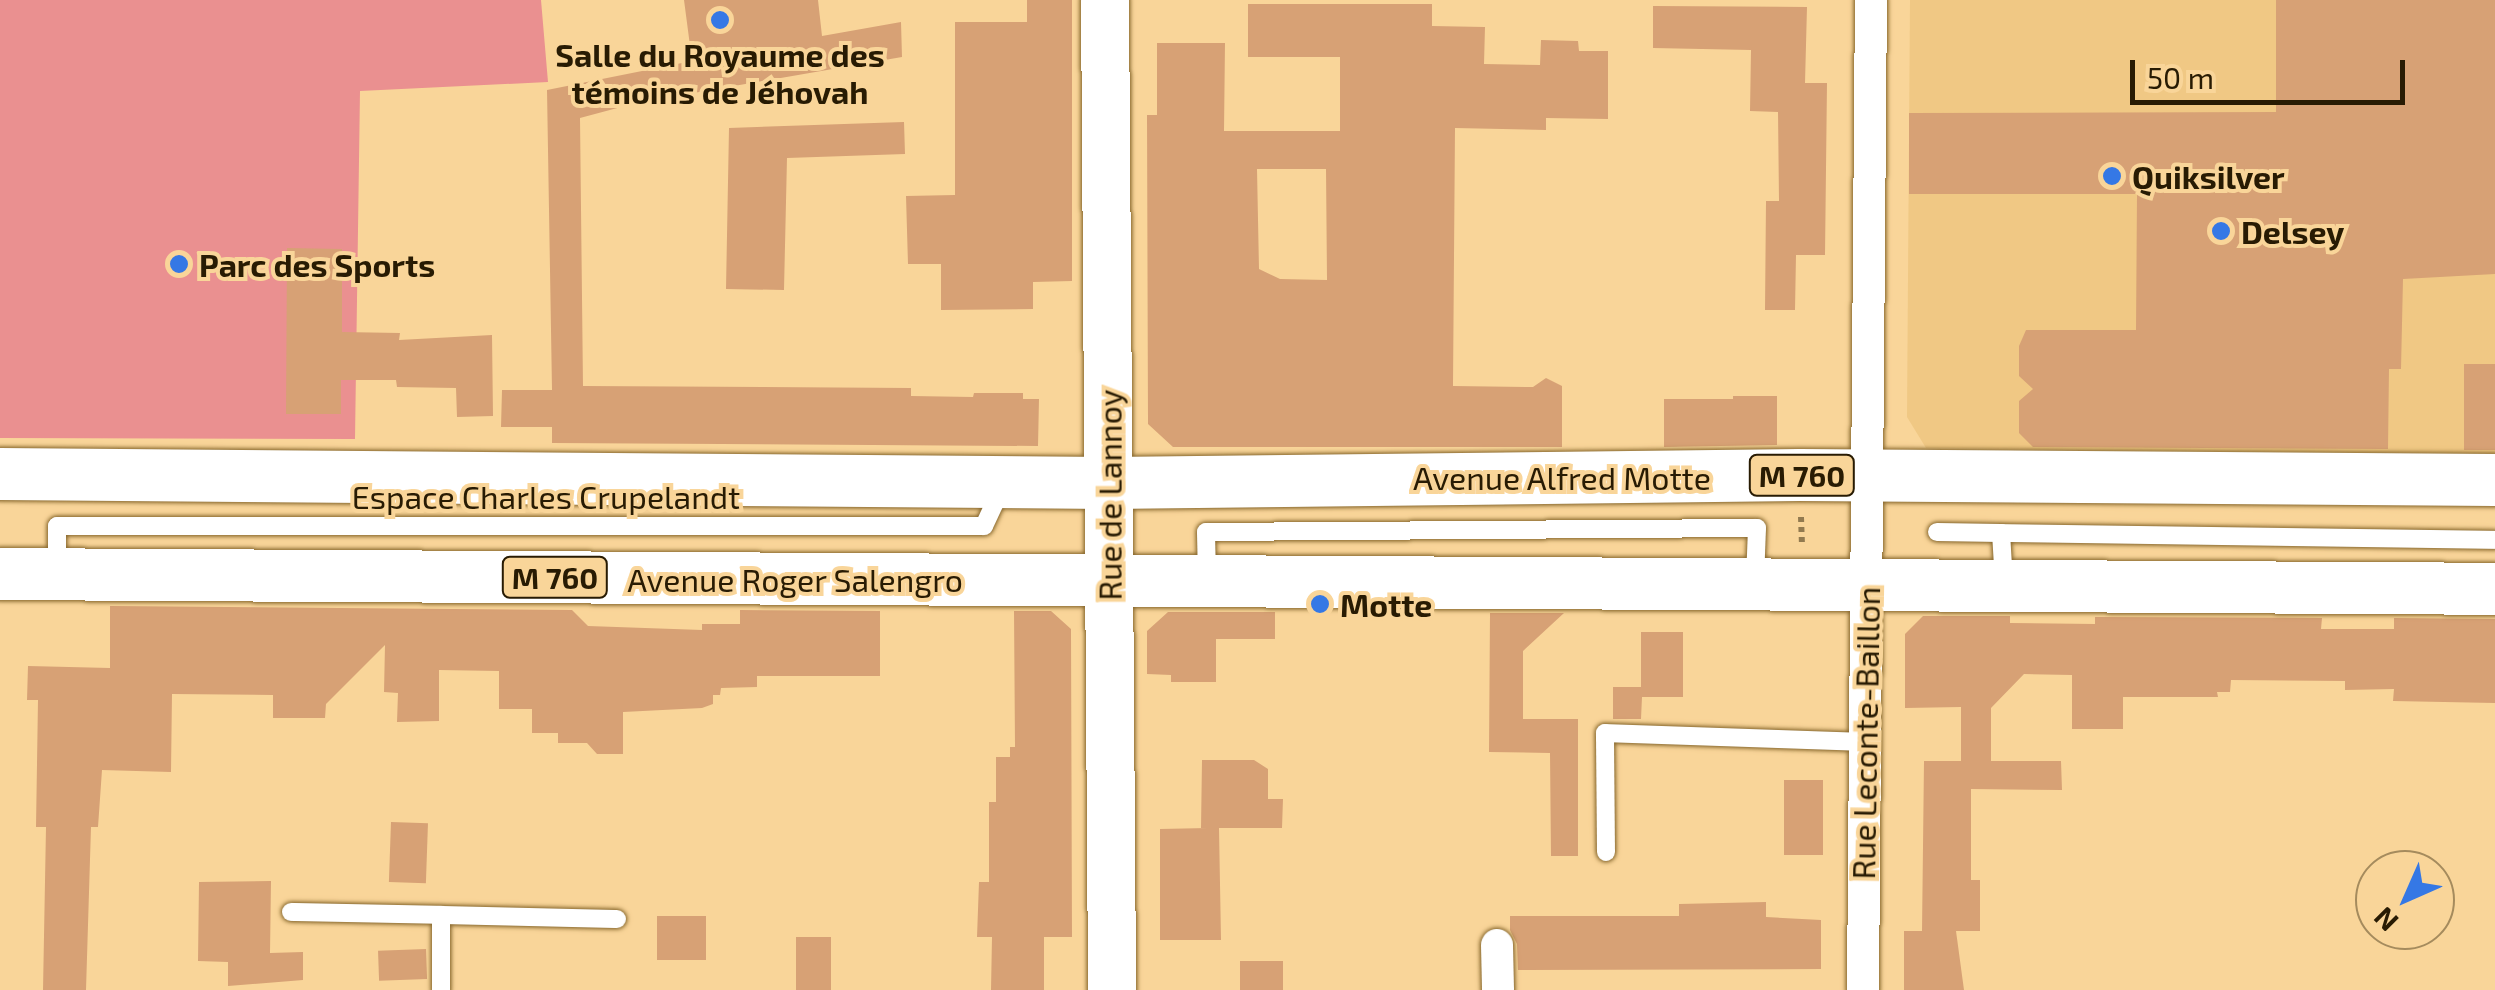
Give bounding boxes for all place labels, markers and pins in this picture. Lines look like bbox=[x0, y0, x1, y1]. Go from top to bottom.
marker: Salle du Royaume des témoins de Jéhovah bbox=[709, 9, 731, 31]
place label: Salle du Royaume des témoins de Jéhovah bbox=[555, 36, 885, 111]
place label: Quiksilver bbox=[2132, 157, 2285, 195]
marker: Quiksilver bbox=[2101, 165, 2123, 187]
place label: Delsey bbox=[2241, 212, 2344, 250]
marker: Delsey bbox=[2210, 220, 2232, 242]
place label: Parc des Sports bbox=[199, 245, 435, 283]
marker: Parc des Sports bbox=[168, 253, 190, 275]
place label: Motte bbox=[1340, 585, 1432, 623]
marker: Motte bbox=[1309, 593, 1331, 615]

